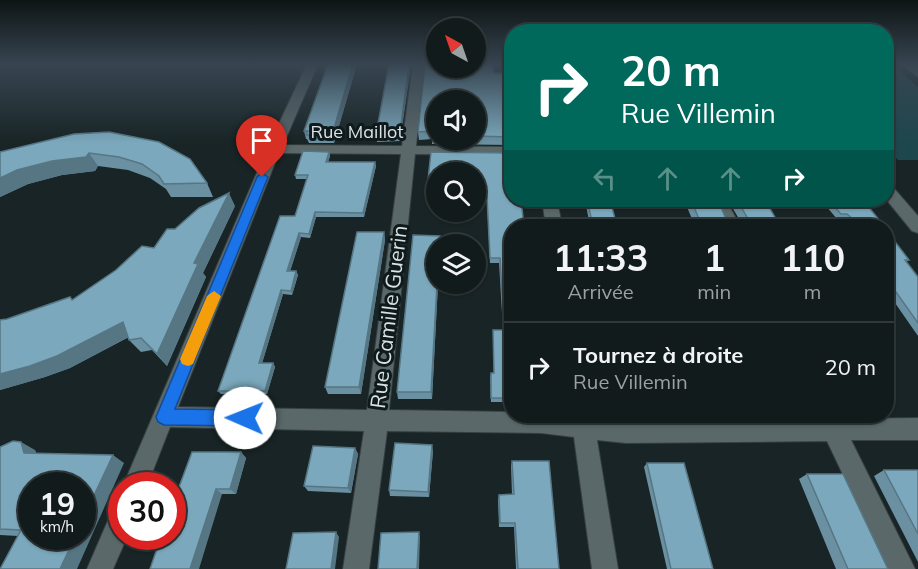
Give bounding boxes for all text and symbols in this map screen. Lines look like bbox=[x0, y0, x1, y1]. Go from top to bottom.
north arrow bbox=[426, 18, 486, 78]
map controls bbox=[426, 18, 486, 294]
text: 20 m bbox=[621, 44, 721, 97]
icon: right bbox=[522, 48, 600, 126]
button: sound bbox=[426, 90, 486, 150]
text: Rue Villemin bbox=[621, 96, 776, 130]
pin bbox=[236, 115, 287, 177]
street label: Rue Maillot bbox=[311, 120, 403, 143]
icon: arrive bbox=[245, 124, 278, 157]
button: search bbox=[426, 162, 486, 222]
icon: left bbox=[588, 162, 621, 195]
icon: ahead bbox=[651, 162, 684, 195]
icon: ahead bbox=[714, 162, 747, 195]
icon: right bbox=[777, 162, 810, 195]
street label: Rue Camille Guerin bbox=[364, 224, 412, 410]
button: layers bbox=[426, 234, 486, 294]
text: 11:33 bbox=[553, 235, 648, 280]
text: 1 bbox=[703, 235, 725, 280]
text: 110 bbox=[780, 235, 845, 280]
text: Arrivée bbox=[568, 279, 634, 304]
text: min bbox=[697, 279, 731, 304]
text: m bbox=[804, 279, 821, 304]
text: Tournez à droite bbox=[573, 341, 743, 369]
icon: right bbox=[522, 351, 555, 384]
text: 20 m bbox=[825, 353, 876, 381]
text: Rue Villemin bbox=[573, 369, 688, 394]
position arrow bbox=[213, 386, 277, 450]
speed limit sign: 30 bbox=[108, 472, 186, 550]
text: 19 bbox=[39, 485, 75, 523]
text: km/h bbox=[40, 517, 74, 536]

